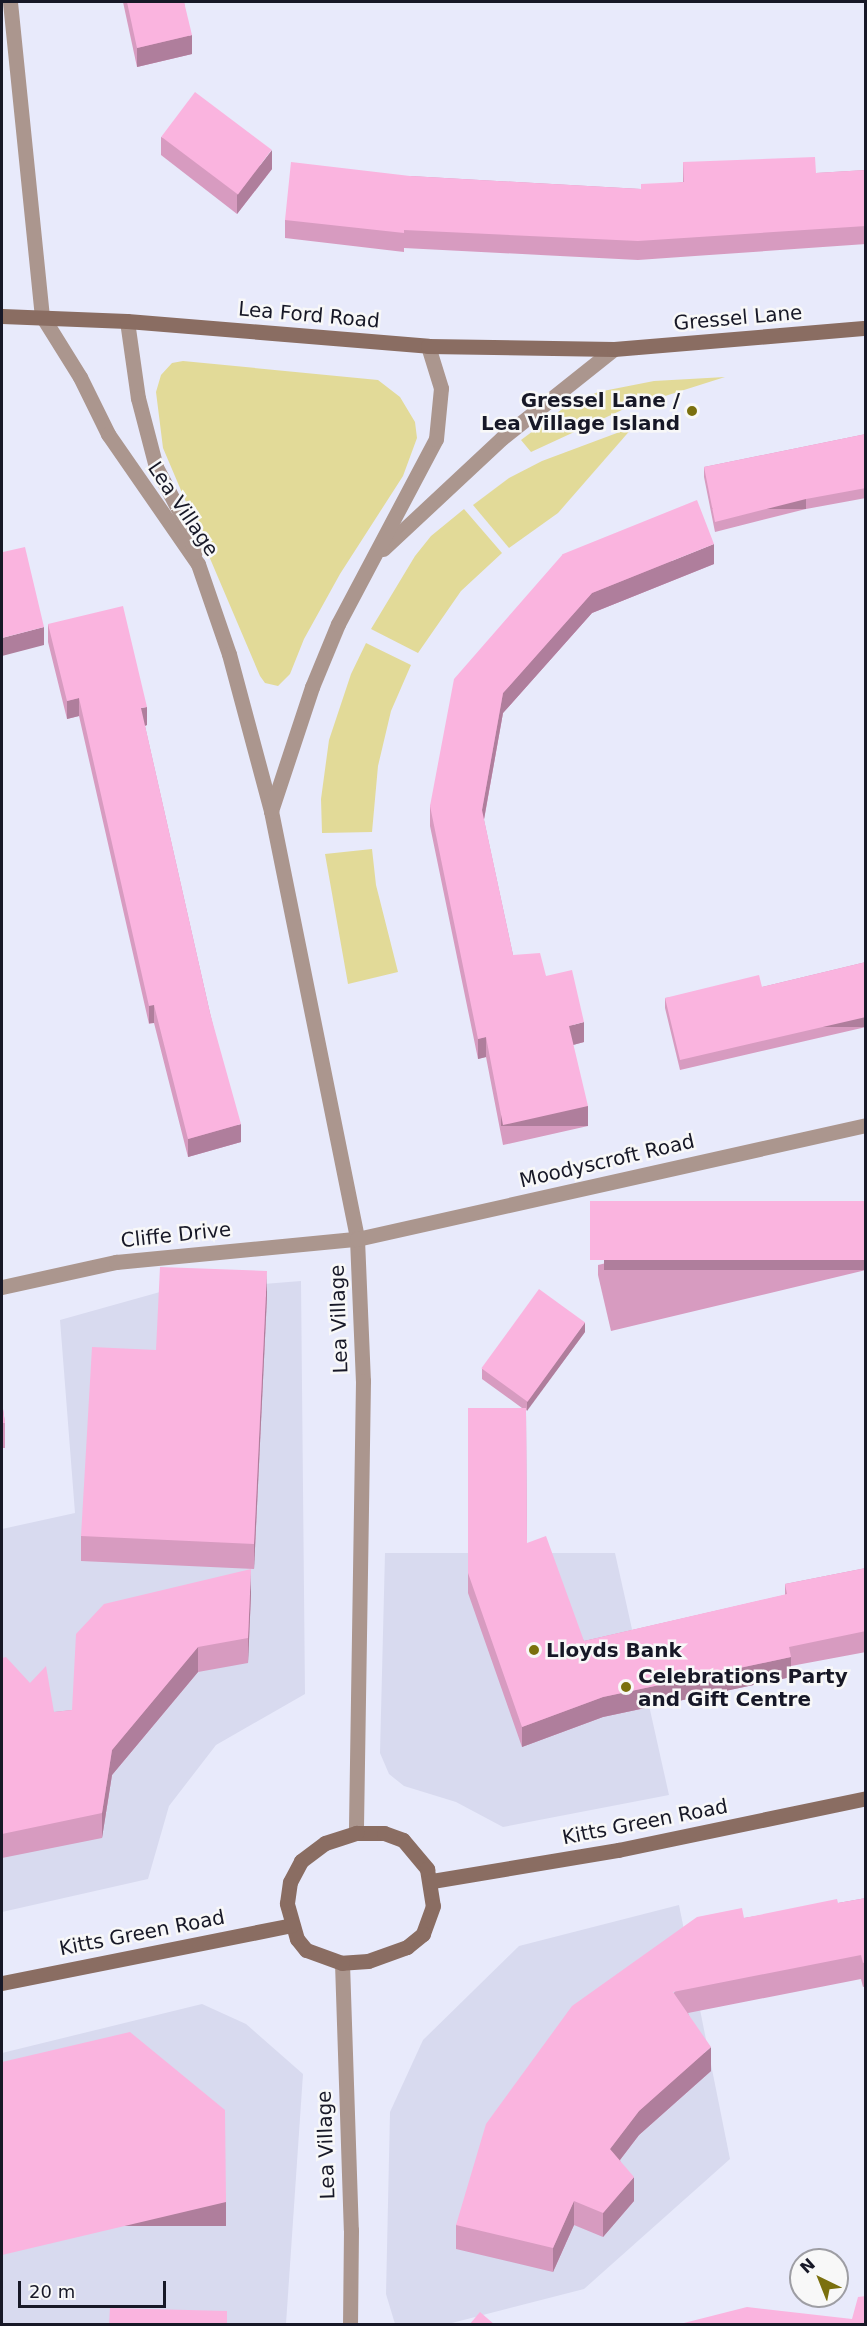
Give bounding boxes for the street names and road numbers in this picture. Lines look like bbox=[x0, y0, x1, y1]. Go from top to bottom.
street label: Lea Ford Road bbox=[237, 297, 381, 333]
street label: Gressel Lane bbox=[673, 300, 803, 336]
street label: Lea Village bbox=[143, 457, 223, 561]
street label: Moodyscroft Road bbox=[517, 1129, 697, 1193]
street label: Cliffe Drive bbox=[120, 1217, 232, 1253]
street label: Lea Village bbox=[325, 1264, 353, 1374]
street label: Kitts Green Road bbox=[560, 1794, 730, 1850]
street label: Kitts Green Road bbox=[57, 1905, 227, 1961]
street label: Lea Village bbox=[312, 2090, 340, 2200]

